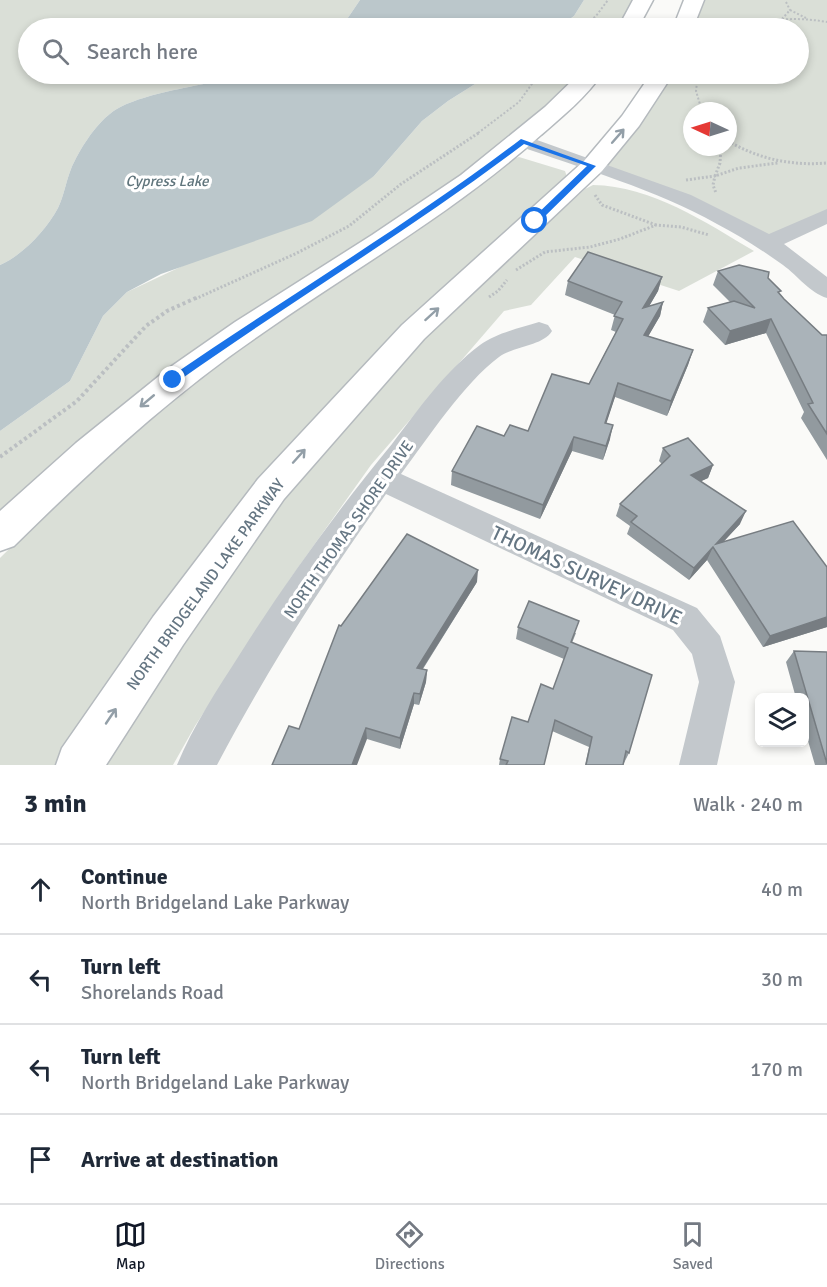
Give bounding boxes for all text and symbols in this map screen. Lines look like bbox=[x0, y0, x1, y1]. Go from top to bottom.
search box bbox=[18, 18, 809, 84]
icon: search bbox=[39, 35, 72, 68]
text: Search here bbox=[87, 38, 198, 65]
north arrow bbox=[683, 102, 737, 156]
one-way arrow bbox=[612, 128, 625, 144]
water label: Cypress Lake bbox=[125, 172, 210, 190]
route start bbox=[521, 207, 547, 233]
one-way arrow bbox=[425, 307, 440, 321]
route end bbox=[159, 366, 185, 392]
one-way arrow bbox=[139, 395, 155, 408]
street label: NORTH THOMAS SHORE DRIVE bbox=[280, 437, 418, 622]
one-way arrow bbox=[292, 449, 306, 464]
street label: NORTH BRIDGELAND LAKE PARKWAY bbox=[122, 475, 289, 694]
street label: THOMAS SURVEY DRIVE bbox=[487, 520, 686, 631]
map controls bbox=[755, 693, 809, 747]
button: layers bbox=[755, 693, 809, 747]
one-way arrow bbox=[106, 708, 118, 725]
text: 3 min bbox=[24, 788, 87, 820]
text: Walk · 240 m bbox=[693, 792, 803, 817]
text: Continue bbox=[81, 863, 168, 890]
icon: ahead bbox=[24, 873, 57, 906]
text: 40 m bbox=[761, 877, 803, 902]
text: North Bridgeland Lake Parkway bbox=[81, 890, 349, 915]
text: Turn left bbox=[81, 953, 161, 980]
icon: left bbox=[24, 963, 57, 996]
text: 30 m bbox=[761, 967, 803, 992]
text: Shorelands Road bbox=[81, 980, 224, 1005]
text: Turn left bbox=[81, 1043, 161, 1070]
icon: left bbox=[24, 1053, 57, 1086]
text: 170 m bbox=[750, 1057, 803, 1082]
text: North Bridgeland Lake Parkway bbox=[81, 1070, 349, 1095]
icon: arrive bbox=[24, 1143, 57, 1176]
text: Arrive at destination bbox=[81, 1146, 278, 1173]
tab: Map bbox=[114, 1218, 147, 1274]
tab: Directions bbox=[375, 1218, 445, 1274]
tab: Saved bbox=[673, 1218, 713, 1274]

